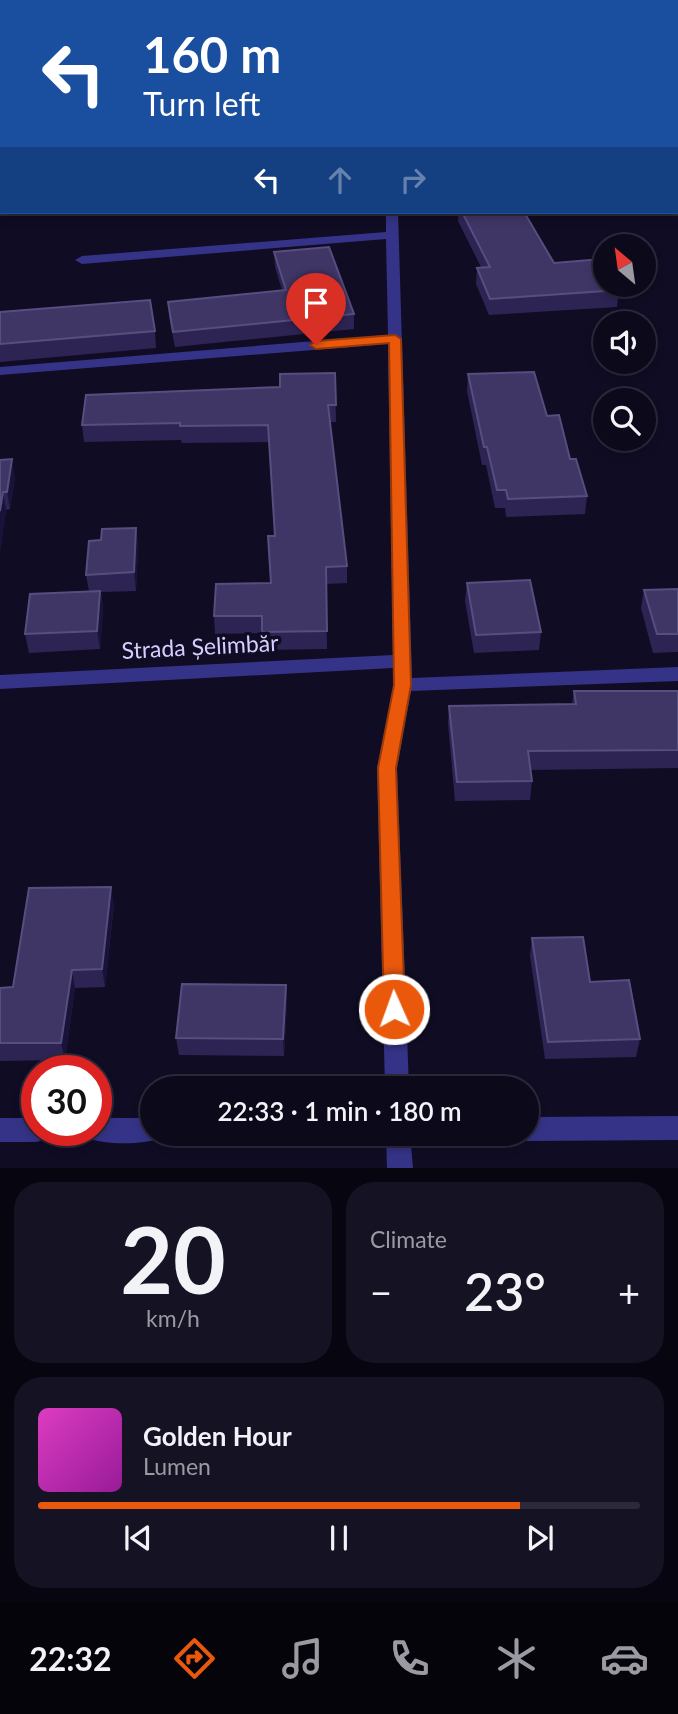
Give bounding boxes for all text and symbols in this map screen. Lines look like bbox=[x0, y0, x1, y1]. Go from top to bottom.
text: 160 m bbox=[143, 25, 281, 83]
icon: left bbox=[28, 28, 119, 119]
text: Turn left bbox=[143, 84, 260, 123]
icon: left bbox=[248, 161, 286, 199]
icon: ahead bbox=[321, 161, 359, 199]
icon: right bbox=[394, 161, 432, 199]
north arrow bbox=[593, 234, 656, 298]
map controls bbox=[593, 234, 656, 451]
pin bbox=[286, 273, 346, 345]
icon: arrive bbox=[297, 284, 335, 322]
button: sound bbox=[593, 311, 656, 374]
button: search bbox=[593, 388, 656, 451]
street label: Strada Șelimbăr bbox=[121, 628, 280, 664]
position arrow bbox=[357, 972, 431, 1046]
speed limit sign: 30 bbox=[21, 1055, 112, 1146]
text: 22:33 · 1 min · 180 m bbox=[217, 1095, 462, 1127]
text: 20 bbox=[120, 1204, 226, 1313]
text: Climate bbox=[370, 1225, 447, 1253]
text: 23° bbox=[464, 1260, 546, 1322]
text: − bbox=[370, 1269, 392, 1315]
text: + bbox=[618, 1269, 640, 1315]
text: km/h bbox=[146, 1304, 200, 1332]
text: Golden Hour bbox=[143, 1420, 292, 1452]
text: Lumen bbox=[143, 1452, 211, 1480]
icon: previous bbox=[119, 1519, 157, 1557]
icon: pause bbox=[320, 1519, 358, 1557]
icon: next bbox=[521, 1519, 559, 1557]
icon: directions bbox=[170, 1634, 219, 1683]
icon: music bbox=[278, 1634, 327, 1683]
icon: phone bbox=[385, 1634, 434, 1683]
icon: climate bbox=[492, 1634, 541, 1683]
icon: car bbox=[600, 1634, 649, 1683]
text: 22:32 bbox=[29, 1639, 112, 1678]

